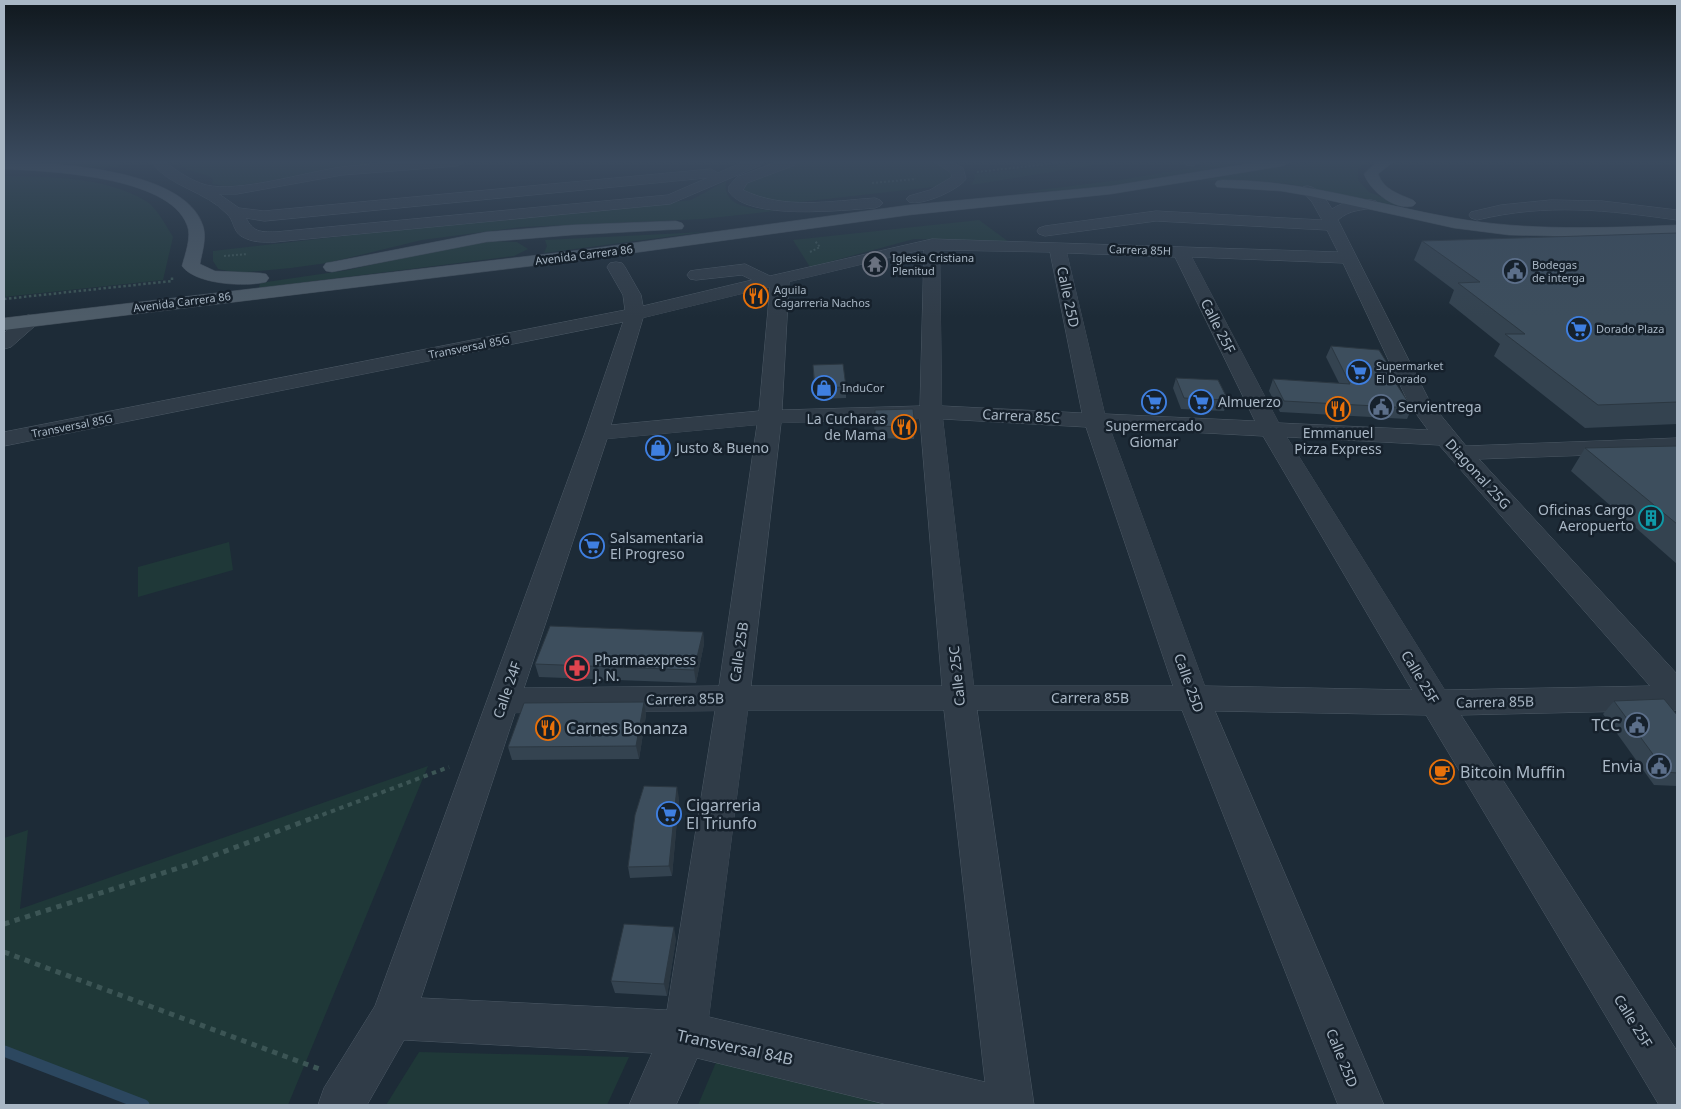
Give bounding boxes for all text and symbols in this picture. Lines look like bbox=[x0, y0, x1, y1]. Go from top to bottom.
street label: Avenida Carrera 86 bbox=[534, 241, 634, 268]
street label: Carrera 85H bbox=[1109, 241, 1171, 258]
place label: Iglesia Cristiana Plenitud bbox=[892, 250, 974, 278]
temple icon: Iglesia Cristiana Plenitud bbox=[862, 251, 888, 277]
place label: Bodegas de interga bbox=[1532, 257, 1585, 285]
public building icon: Bodegas de interga bbox=[1502, 258, 1528, 284]
street label: Calle 25D bbox=[1053, 265, 1084, 329]
place label: Aguila Cagarreria Nachos bbox=[774, 282, 870, 310]
restaurant icon: Aguila Cagarreria Nachos bbox=[743, 283, 769, 309]
street label: Avenida Carrera 86 bbox=[132, 288, 232, 315]
street label: Calle 25F bbox=[1197, 295, 1240, 356]
supermarket icon: Dorado Plaza bbox=[1566, 316, 1592, 342]
place label: Dorado Plaza bbox=[1596, 321, 1664, 336]
street label: Transversal 85G bbox=[427, 331, 511, 362]
place label: Supermarket El Dorado bbox=[1376, 358, 1443, 386]
supermarket icon: Supermarket El Dorado bbox=[1346, 359, 1372, 385]
shop icon: InduCor bbox=[811, 375, 837, 401]
place label: InduCor bbox=[842, 380, 885, 395]
supermarket icon: Supermercado Giomar bbox=[1141, 389, 1167, 415]
supermarket icon: Almuerzo bbox=[1188, 389, 1214, 415]
place label: Almuerzo bbox=[1218, 392, 1281, 411]
public building icon: Servientrega bbox=[1368, 394, 1394, 420]
restaurant icon: Emmanuel Pizza Express bbox=[1325, 396, 1351, 422]
place label: Servientrega bbox=[1398, 397, 1482, 416]
street label: Carrera 85C bbox=[982, 404, 1060, 427]
place label: La Cucharas de Mama bbox=[806, 409, 886, 444]
street label: Transversal 85G bbox=[30, 410, 114, 441]
restaurant icon: La Cucharas de Mama bbox=[891, 414, 917, 440]
place label: Supermercado Giomar bbox=[1106, 416, 1202, 451]
place label: Emmanuel Pizza Express bbox=[1294, 423, 1382, 458]
street label: Diagonal 25G bbox=[1442, 434, 1515, 513]
shop icon: Justo & Bueno bbox=[645, 435, 671, 461]
place label: Justo & Bueno bbox=[674, 438, 769, 457]
place label: Oficinas Cargo Aeropuerto bbox=[1538, 500, 1634, 535]
building icon: Oficinas Cargo Aeropuerto bbox=[1638, 505, 1664, 531]
place label: Salsamentaria El Progreso bbox=[610, 528, 704, 563]
supermarket icon: Salsamentaria El Progreso bbox=[579, 533, 605, 559]
street label: Calle 25B bbox=[725, 621, 752, 683]
street label: Calle 25C bbox=[944, 645, 969, 707]
street label: Calle 25F bbox=[1397, 647, 1444, 707]
place label: Pharmaexpress J. N. bbox=[592, 650, 696, 685]
street label: Calle 25D bbox=[1170, 651, 1209, 715]
pharmacy icon: Pharmaexpress J. N. bbox=[564, 655, 590, 681]
street label: Calle 24F bbox=[488, 659, 525, 721]
street label: Carrera 85B bbox=[646, 688, 724, 709]
street label: Carrera 85B bbox=[1051, 688, 1129, 707]
street label: Carrera 85B bbox=[1456, 691, 1534, 712]
public building icon: TCC bbox=[1624, 712, 1650, 738]
place label: TCC bbox=[1592, 714, 1620, 736]
restaurant icon: Carnes Bonanza bbox=[535, 715, 561, 741]
place label: Carnes Bonanza bbox=[566, 717, 688, 739]
public building icon: Envia bbox=[1646, 753, 1672, 779]
place label: Envia bbox=[1602, 755, 1642, 777]
cafe icon: Bitcoin Muffin bbox=[1429, 759, 1455, 785]
place label: Bitcoin Muffin bbox=[1460, 761, 1565, 783]
place label: Cigarreria El Triunfo bbox=[686, 794, 761, 834]
supermarket icon: Cigarreria El Triunfo bbox=[656, 801, 682, 827]
street label: Calle 25F bbox=[1610, 991, 1657, 1051]
street label: Transversal 84B bbox=[675, 1024, 795, 1070]
street label: Calle 25D bbox=[1322, 1026, 1363, 1090]

